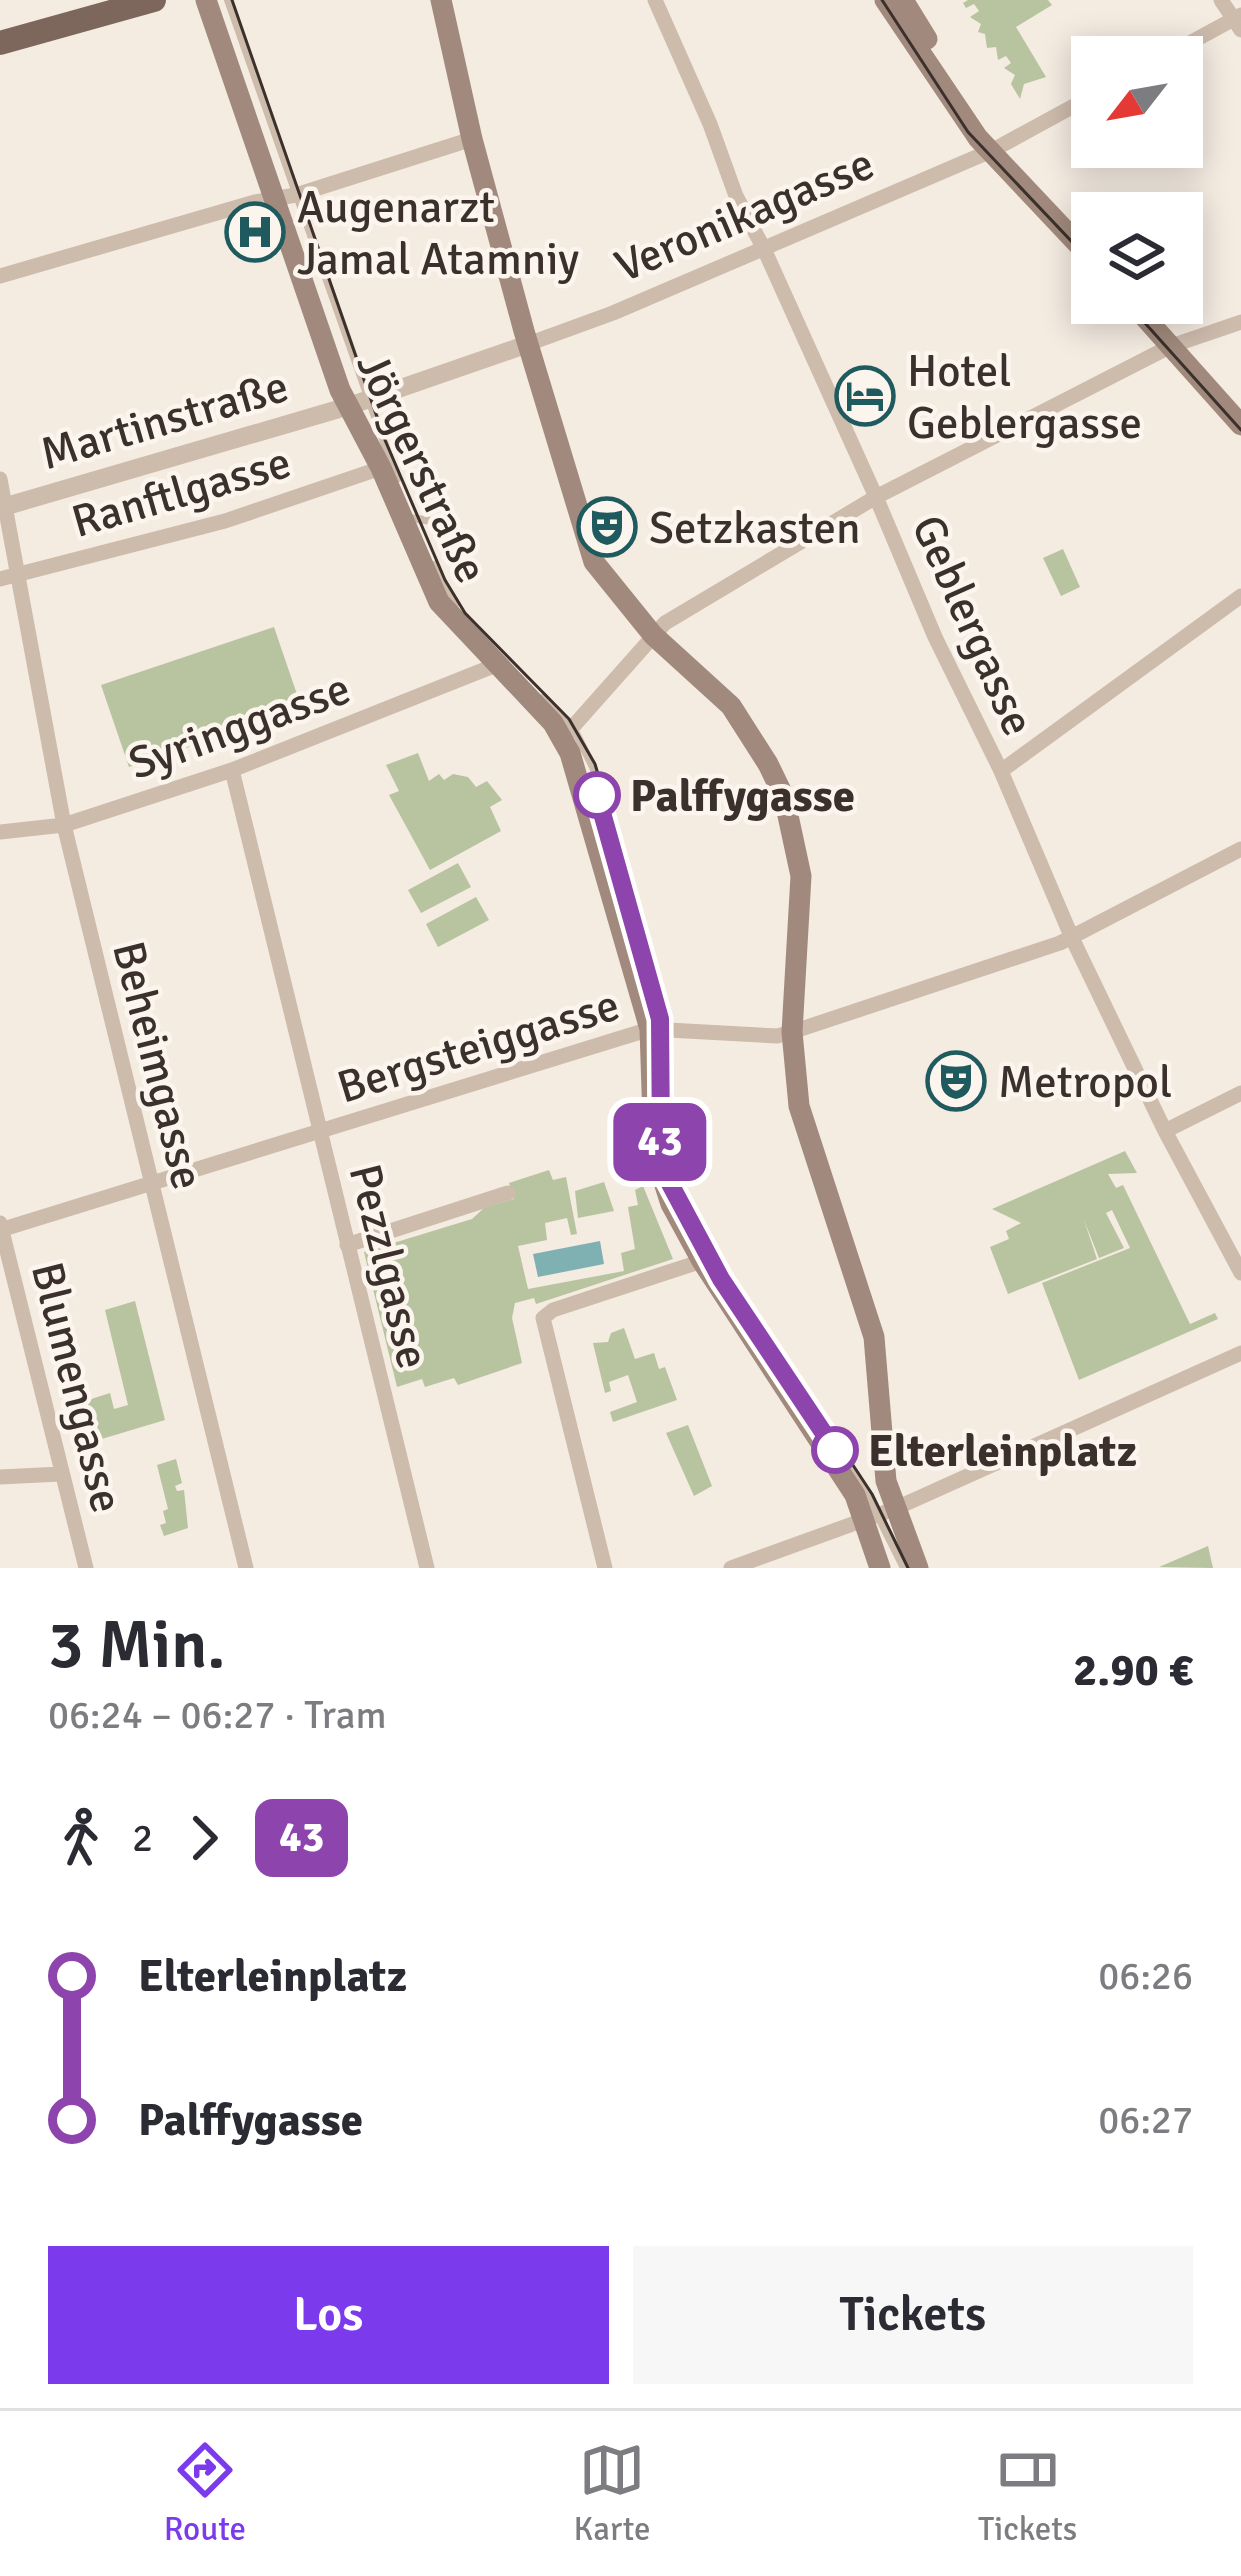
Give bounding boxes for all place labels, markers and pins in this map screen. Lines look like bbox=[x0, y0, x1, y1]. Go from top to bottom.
place label: Augenarzt Jamal Atamniy bbox=[297, 180, 579, 287]
hospital icon: Augenarzt Jamal Atamniy bbox=[224, 201, 286, 263]
place label: Hotel Geblergasse bbox=[907, 344, 1142, 451]
hotel icon: Hotel Geblergasse bbox=[834, 365, 896, 427]
theatre icon: Setzkasten bbox=[576, 496, 638, 558]
place label: Setzkasten bbox=[649, 501, 861, 556]
place label: Palffygasse bbox=[630, 769, 855, 824]
marker: Palffygasse bbox=[575, 773, 619, 817]
theatre icon: Metropol bbox=[925, 1050, 987, 1112]
place label: Metropol bbox=[998, 1055, 1172, 1110]
place label: Elterleinplatz bbox=[868, 1424, 1137, 1479]
marker: Elterleinplatz bbox=[813, 1428, 857, 1472]

